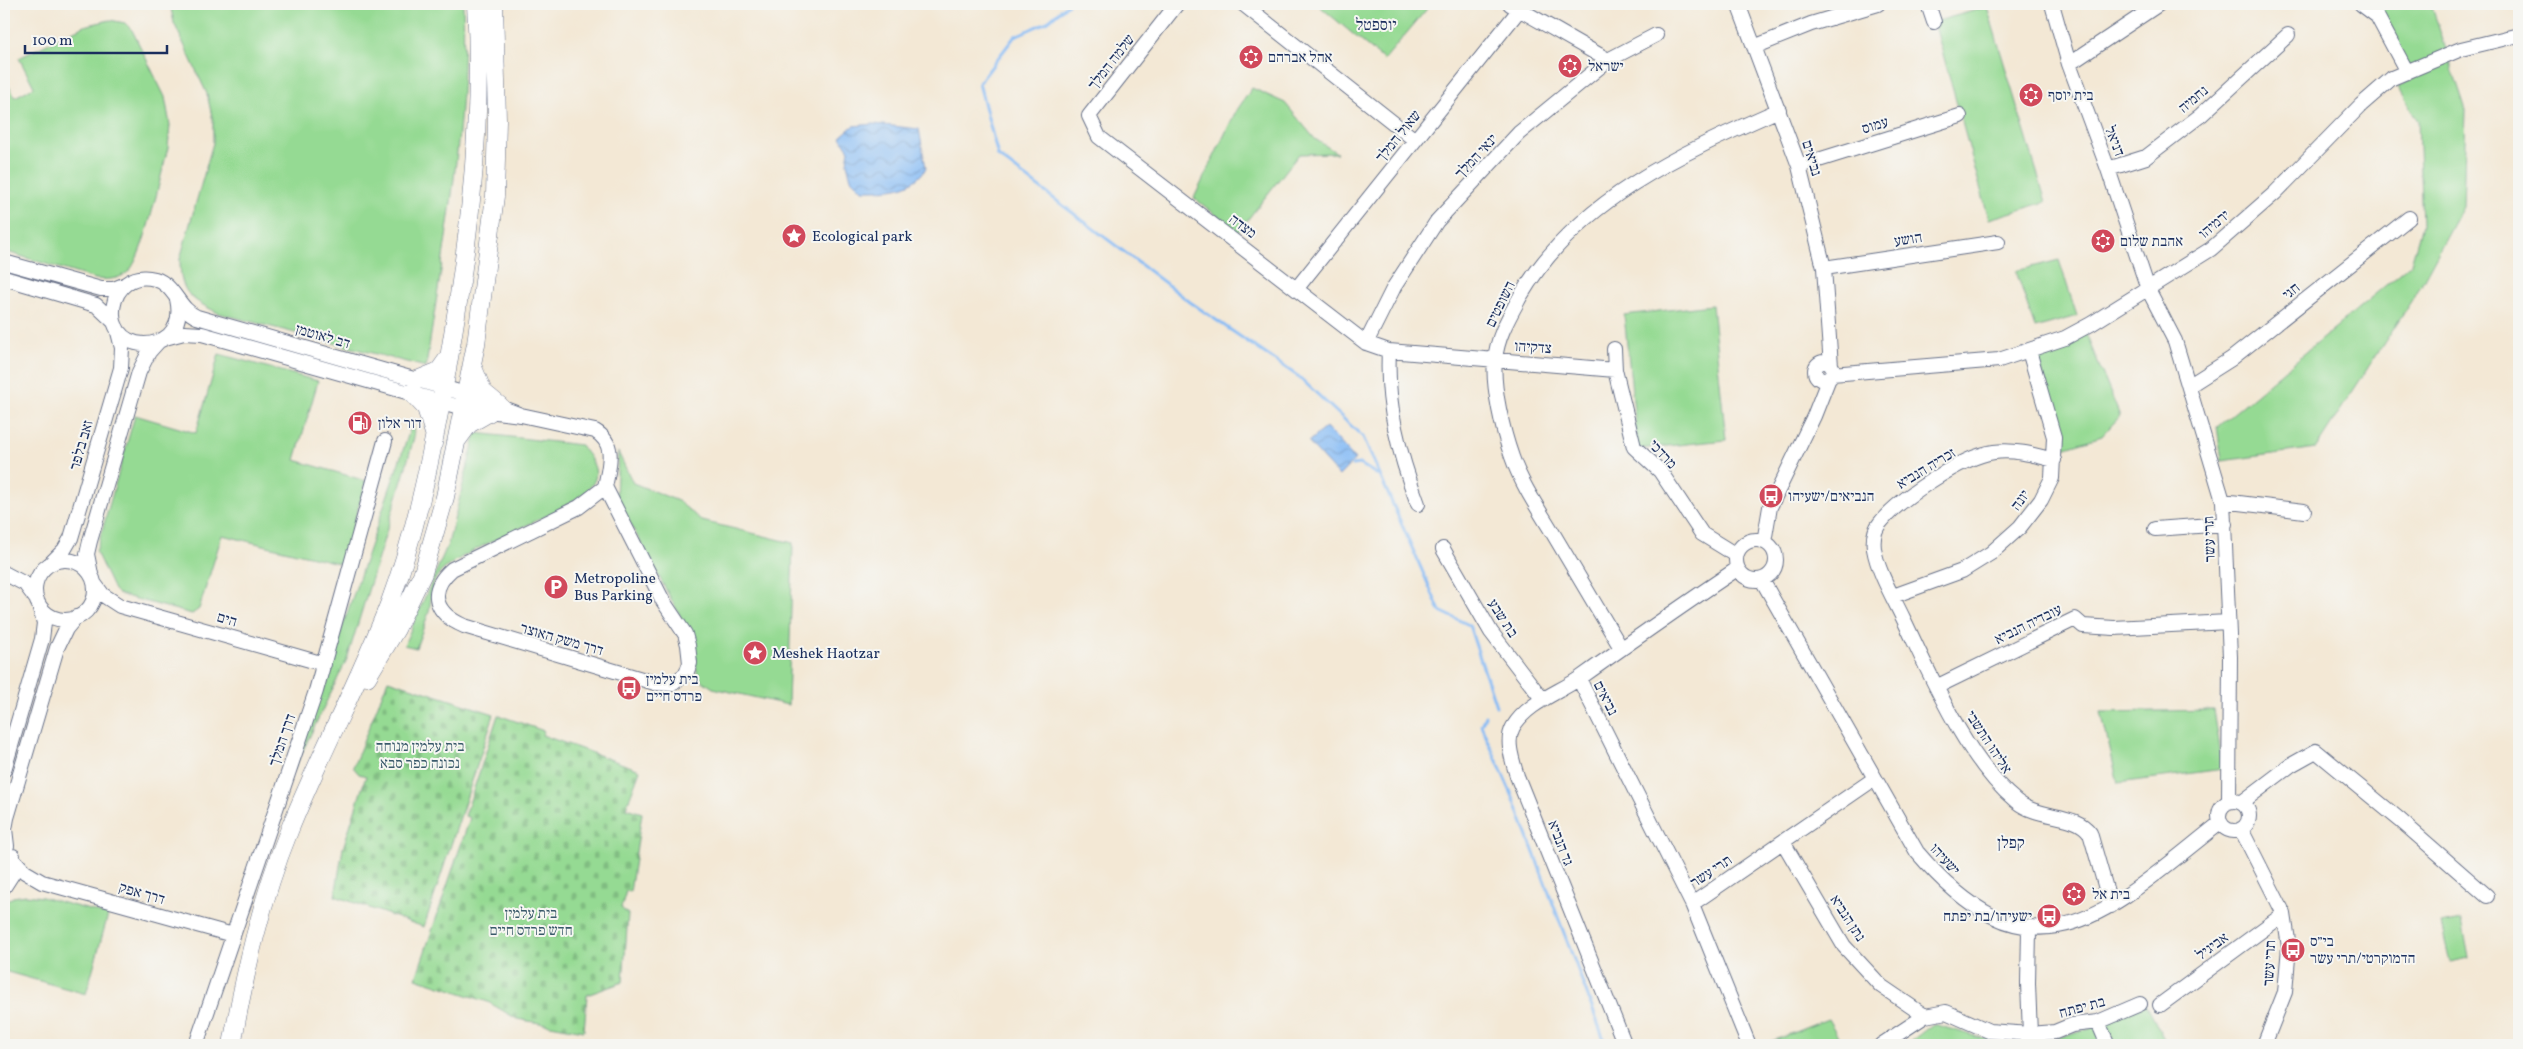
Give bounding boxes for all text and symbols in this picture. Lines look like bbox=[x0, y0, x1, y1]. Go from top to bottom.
district label: יוספטל bbox=[1355, 15, 1397, 37]
scale bar bbox=[25, 22, 168, 54]
street label: שלמה המלך bbox=[1084, 30, 1141, 95]
text: 100 m bbox=[32, 31, 72, 52]
synagogue icon: אהל אברהם bbox=[1238, 44, 1264, 70]
place label: אהל אברהם bbox=[1268, 48, 1333, 69]
synagogue icon: ישראל bbox=[1557, 53, 1583, 79]
place label: ישראל bbox=[1588, 57, 1624, 78]
street label: נחמיה bbox=[2174, 81, 2213, 119]
synagogue icon: בית יוסף bbox=[2018, 82, 2044, 108]
place label: בית יוסף bbox=[2048, 86, 2094, 107]
street label: שאול המלך bbox=[1371, 106, 1427, 168]
street label: עמוס bbox=[1859, 112, 1891, 140]
street label: דניאל bbox=[2098, 123, 2129, 160]
street label: ינאי המלך bbox=[1451, 130, 1503, 184]
street label: נביאים bbox=[1795, 138, 1826, 179]
street label: ירמיהו bbox=[2195, 206, 2235, 245]
street label: מצדה bbox=[1224, 210, 1260, 245]
place icon: Ecological park bbox=[781, 223, 807, 249]
place label: Ecological park bbox=[812, 227, 912, 248]
street label: הושע bbox=[1893, 228, 1924, 253]
synagogue icon: אהבת שלום bbox=[2090, 228, 2116, 254]
place label: אהבת שלום bbox=[2120, 232, 2183, 253]
street label: השופטים bbox=[1481, 278, 1522, 331]
street label: חגי bbox=[2279, 279, 2305, 306]
street label: דב לאוטמן bbox=[293, 320, 353, 355]
street label: צדקיהו bbox=[1513, 337, 1552, 360]
fuel station icon: דור אלון bbox=[347, 410, 373, 436]
place label: דור אלון bbox=[378, 414, 422, 435]
street label: זאב בלפר bbox=[65, 418, 100, 473]
street label: מרדכי bbox=[1643, 436, 1681, 474]
street label: זכריה הנביא bbox=[1893, 443, 1960, 495]
bus stop icon: הנביאים/ישעיהו bbox=[1758, 483, 1784, 509]
street label: יונה bbox=[2006, 486, 2036, 516]
place label: הנביאים/ישעיהו bbox=[1788, 487, 1874, 508]
street label: תרי עשר bbox=[2199, 515, 2222, 562]
place label: Metropoline Bus Parking bbox=[574, 569, 656, 607]
parking icon: Metropoline Bus Parking bbox=[543, 574, 569, 600]
street label: בת שבע bbox=[1481, 595, 1522, 642]
street label: עובדיה הנביא bbox=[1991, 600, 2066, 651]
street label: הים bbox=[214, 608, 239, 633]
street label: דרך משק האוצר bbox=[517, 619, 606, 662]
place icon: Meshek Haotzar bbox=[742, 640, 768, 666]
place label: Meshek Haotzar bbox=[772, 644, 880, 665]
place label: בית עלמין פרדס חיים bbox=[646, 670, 702, 708]
bus stop icon: בית עלמין פרדס חיים bbox=[616, 675, 642, 701]
street label: נביאים bbox=[1587, 678, 1622, 720]
street label: אליהו התשבי bbox=[1959, 707, 2016, 779]
street label: דרך המלך bbox=[265, 711, 302, 770]
park label: בית עלמין מנוחה נכונה כפר סבא bbox=[376, 737, 464, 775]
street label: גד הנביא bbox=[1541, 818, 1578, 869]
district label: קפלן bbox=[1997, 833, 2025, 855]
street label: ישעיהו bbox=[1924, 839, 1964, 881]
street label: תרי עשר bbox=[1687, 851, 1737, 894]
street label: דרך אפק bbox=[116, 878, 167, 911]
synagogue icon: בית אל bbox=[2061, 881, 2087, 907]
place label: בית אל bbox=[2092, 885, 2130, 906]
street label: נתן הנביא bbox=[1824, 891, 1870, 946]
bus stop icon: ישעיהו/בת יפתח bbox=[2036, 903, 2062, 929]
park label: בית עלמין חדש פרדס חיים bbox=[489, 904, 573, 942]
place label: ישעיהו/בת יפתח bbox=[1943, 907, 2032, 928]
street label: אביגיל bbox=[2192, 928, 2234, 966]
place label: בי״ס הדמוקרטי/תרי עשר bbox=[2310, 932, 2415, 970]
bus stop icon: בי״ס הדמוקרטי/תרי עשר bbox=[2280, 937, 2306, 963]
street label: תרי עשר bbox=[2259, 939, 2282, 987]
street label: בת יפתח bbox=[2057, 992, 2108, 1025]

